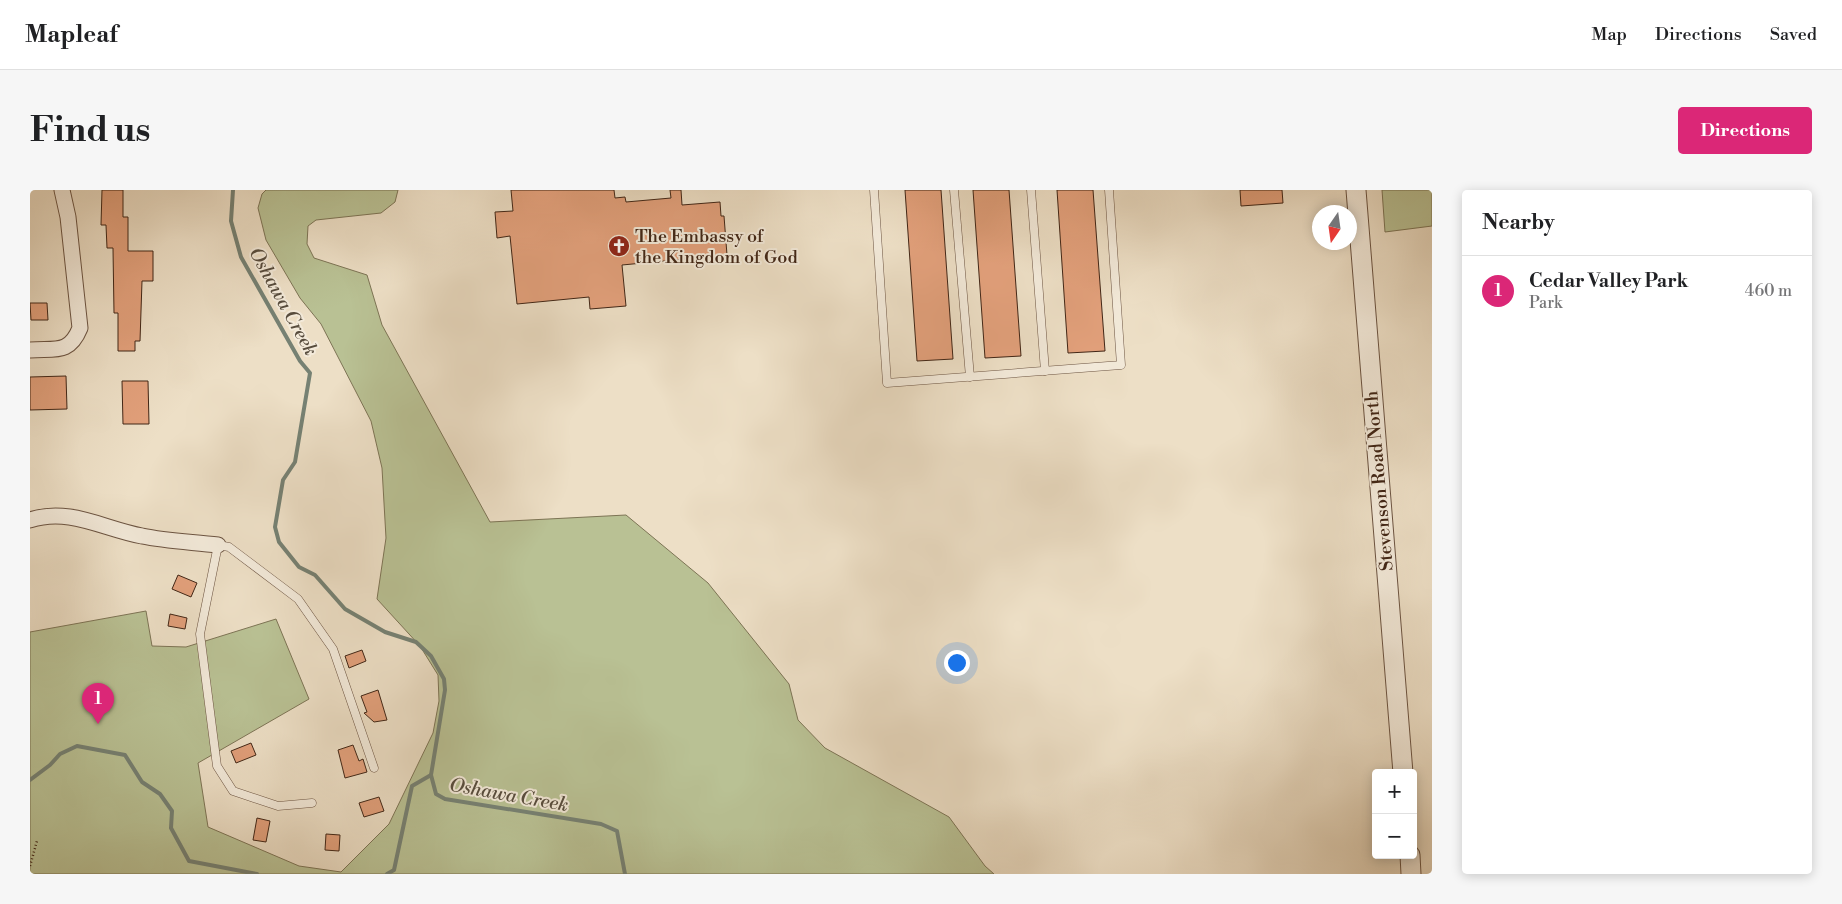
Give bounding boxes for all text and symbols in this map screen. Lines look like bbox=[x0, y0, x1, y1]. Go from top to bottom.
text: Mapleaf bbox=[25, 20, 118, 50]
text: Map bbox=[1591, 23, 1627, 46]
text: Directions bbox=[1655, 23, 1742, 46]
text: Saved bbox=[1770, 23, 1817, 46]
button: Directions bbox=[1678, 107, 1812, 154]
text: Find us bbox=[30, 109, 150, 152]
north arrow bbox=[1312, 205, 1357, 250]
text: Nearby bbox=[1482, 210, 1555, 236]
place label: The Embassy of the Kingdom of God bbox=[635, 225, 798, 269]
church icon: The Embassy of the Kingdom of God bbox=[607, 234, 631, 258]
water label: Oshawa Creek bbox=[243, 243, 323, 360]
text: Cedar Valley Park bbox=[1529, 269, 1688, 293]
text: 1 bbox=[1494, 281, 1502, 301]
text: 460 m bbox=[1745, 281, 1792, 301]
text: Park bbox=[1529, 293, 1562, 313]
street label: Stevenson Road North bbox=[1360, 390, 1399, 572]
your location bbox=[944, 650, 970, 676]
pin: 1 bbox=[82, 683, 114, 724]
map controls bbox=[1372, 769, 1417, 859]
button: + bbox=[1372, 769, 1417, 814]
water label: Oshawa Creek bbox=[448, 773, 570, 817]
button: − bbox=[1372, 814, 1417, 859]

